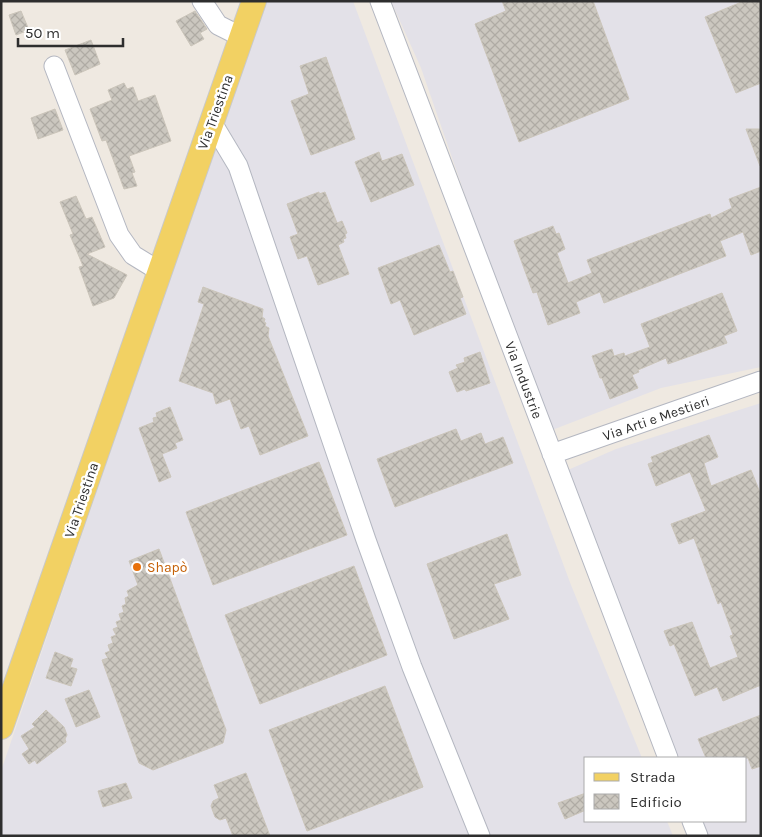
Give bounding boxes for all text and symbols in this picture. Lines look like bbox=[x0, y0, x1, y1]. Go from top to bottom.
scale bar bbox=[18, 15, 122, 47]
text: 50 m bbox=[25, 24, 60, 42]
street label: Via Triestina bbox=[194, 72, 237, 152]
street label: Via Industrie bbox=[501, 339, 546, 421]
street label: Via Arti e Mestieri bbox=[601, 392, 712, 445]
street label: Via Triestina bbox=[61, 460, 102, 540]
place label: Shapò bbox=[147, 559, 187, 576]
marker: Shapò bbox=[131, 561, 143, 573]
legend bbox=[584, 757, 747, 822]
text: Strada bbox=[630, 768, 676, 786]
text: Edificio bbox=[630, 793, 682, 811]

